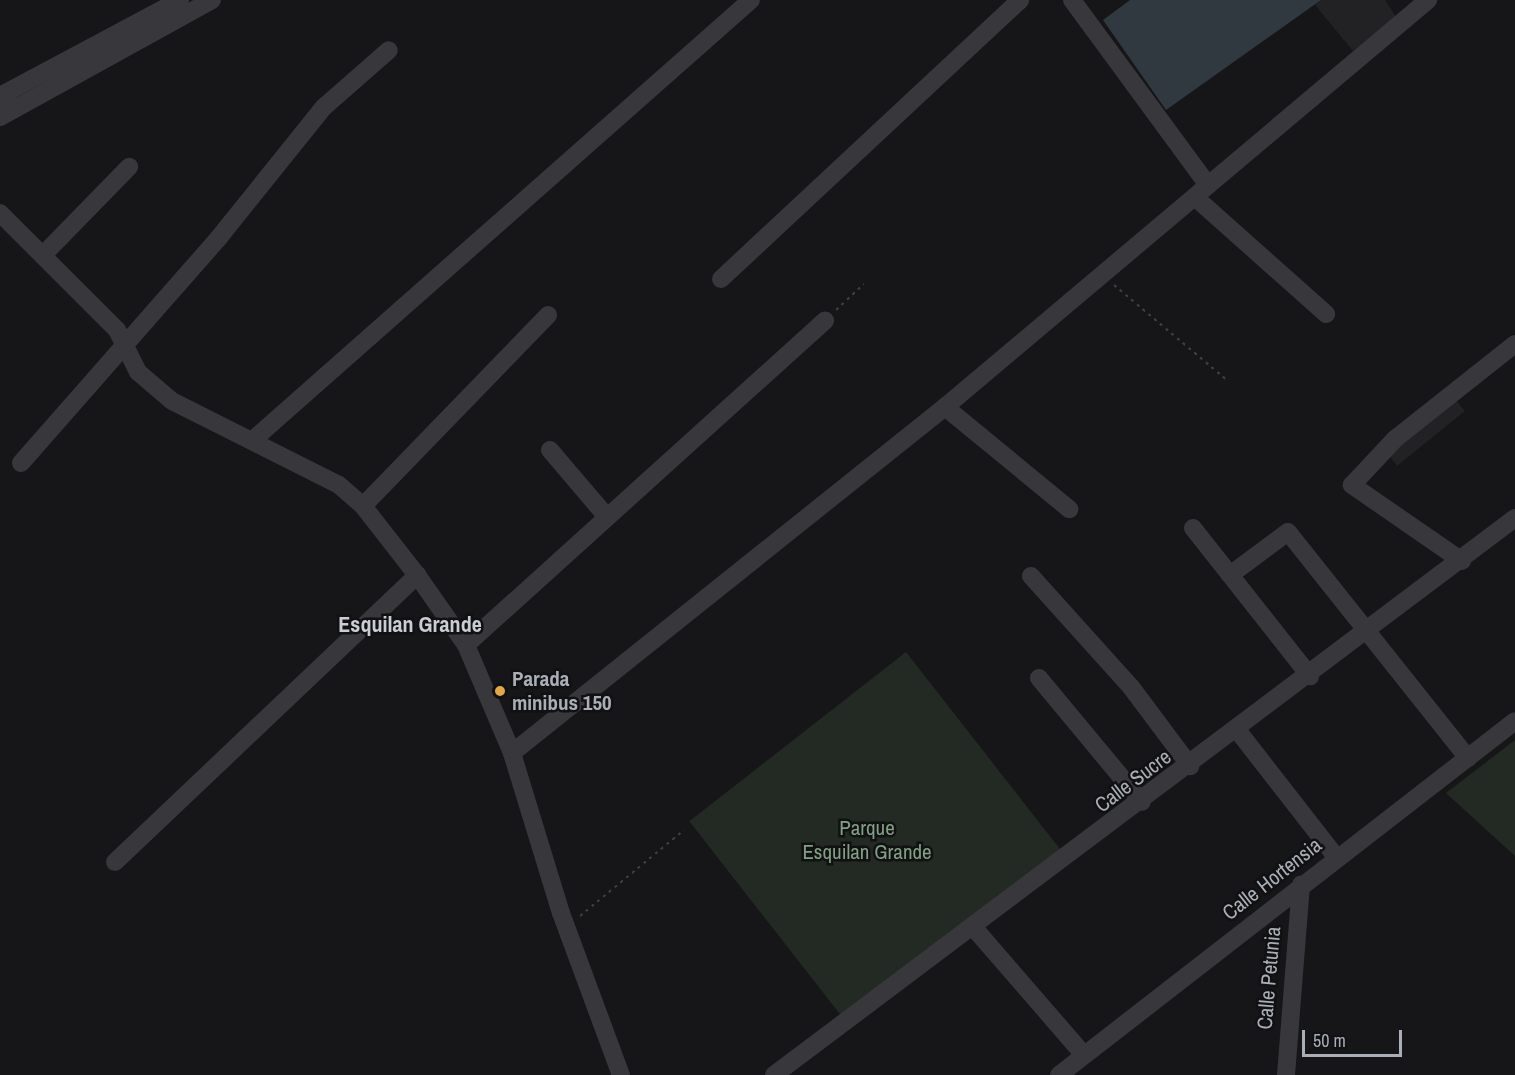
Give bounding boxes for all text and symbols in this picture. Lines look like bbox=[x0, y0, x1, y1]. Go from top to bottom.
district label: Esquilan Grande bbox=[338, 612, 482, 638]
place label: Parada minibus 150 bbox=[512, 666, 612, 716]
marker: Parada minibus 150 bbox=[493, 684, 507, 698]
street label: Calle Sucre bbox=[1090, 744, 1176, 818]
park label: Parque Esquilan Grande bbox=[802, 815, 932, 865]
street label: Calle Hortensia bbox=[1217, 833, 1327, 925]
street label: Calle Petunia bbox=[1252, 925, 1286, 1031]
scale bar bbox=[1305, 1018, 1406, 1056]
text: 50 m bbox=[1313, 1028, 1346, 1053]

